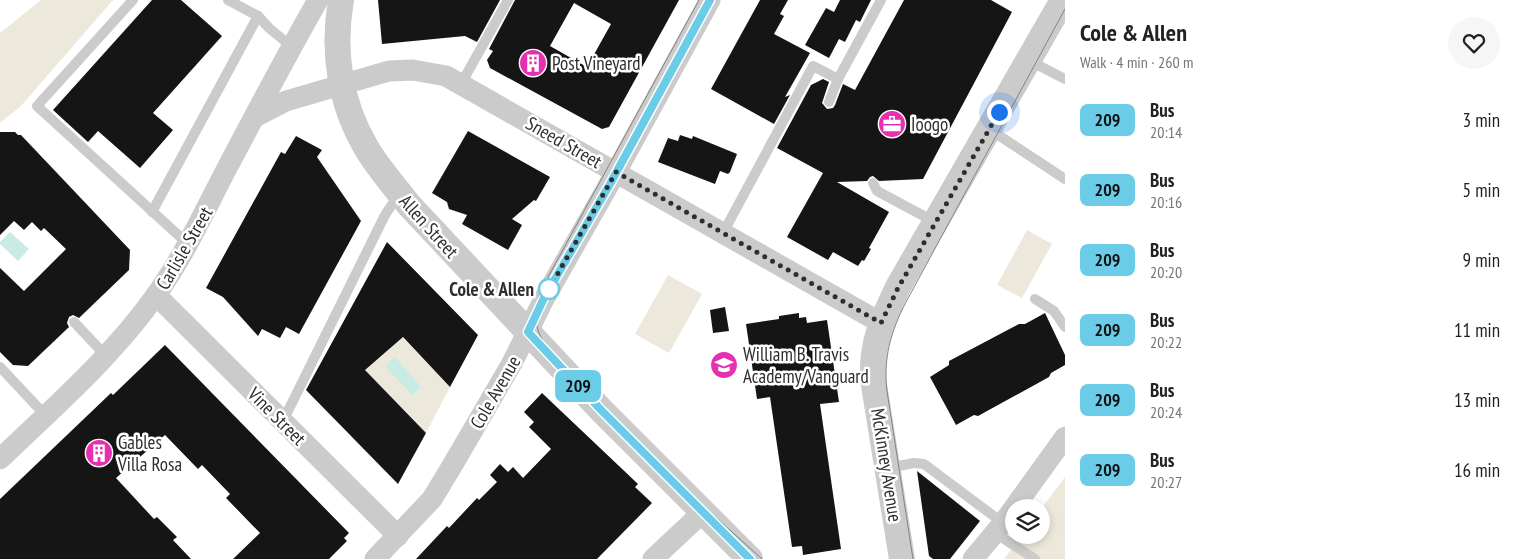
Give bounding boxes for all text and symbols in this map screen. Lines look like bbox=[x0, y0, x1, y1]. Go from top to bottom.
text: Cole & Allen bbox=[1080, 17, 1187, 48]
button: heart bbox=[1448, 17, 1500, 69]
building icon: Post Vineyard bbox=[518, 48, 548, 78]
place label: Post Vineyard bbox=[552, 51, 640, 75]
text: Walk · 4 min · 260 m bbox=[1080, 52, 1193, 72]
text: Bus bbox=[1150, 98, 1174, 122]
your location bbox=[987, 100, 1012, 125]
text: 209 bbox=[1095, 108, 1120, 131]
text: 3 min bbox=[1463, 108, 1500, 132]
office icon: Ioogo bbox=[877, 109, 907, 139]
street label: Sneed Street bbox=[522, 111, 607, 174]
place label: Ioogo bbox=[911, 112, 948, 136]
text: 20:14 bbox=[1150, 122, 1182, 142]
text: Bus bbox=[1150, 168, 1174, 192]
text: 209 bbox=[1095, 178, 1120, 201]
text: 5 min bbox=[1463, 178, 1500, 202]
street label: Allen Street bbox=[394, 189, 464, 263]
text: 20:16 bbox=[1150, 192, 1182, 212]
street label: Carlisle Street bbox=[151, 202, 218, 294]
text: Bus bbox=[1150, 238, 1174, 262]
text: 209 bbox=[1095, 248, 1120, 271]
text: 9 min bbox=[1463, 248, 1500, 272]
text: 20:20 bbox=[1150, 262, 1182, 282]
place label: Cole & Allen bbox=[449, 277, 534, 301]
marker: Cole & Allen bbox=[538, 278, 560, 300]
text: Bus bbox=[1150, 308, 1174, 332]
text: 209 bbox=[1095, 318, 1120, 341]
text: 11 min bbox=[1454, 318, 1500, 342]
text: 20:22 bbox=[1150, 332, 1182, 352]
place label: William B. Travis Academy/Vanguard bbox=[743, 342, 869, 388]
school or university icon: William B. Travis Academy/Vanguard bbox=[709, 350, 739, 380]
street label: Cole Avenue bbox=[465, 351, 526, 433]
line badge: 209 bbox=[549, 370, 607, 402]
text: 209 bbox=[565, 374, 591, 397]
text: Bus bbox=[1150, 378, 1174, 402]
street label: Vine Street bbox=[242, 381, 312, 451]
text: 209 bbox=[1095, 388, 1120, 411]
text: 13 min bbox=[1454, 388, 1500, 412]
text: 20:24 bbox=[1150, 402, 1182, 422]
street label: McKinney Avenue bbox=[866, 406, 908, 524]
place label: Gables Villa Rosa bbox=[117, 430, 182, 476]
building icon: Gables Villa Rosa bbox=[84, 438, 114, 468]
text: Bus bbox=[1150, 448, 1174, 472]
text: 209 bbox=[1095, 458, 1120, 481]
text: 16 min bbox=[1454, 458, 1500, 482]
text: 20:27 bbox=[1150, 472, 1182, 492]
map controls bbox=[1005, 499, 1050, 544]
button: layers bbox=[1005, 499, 1050, 544]

